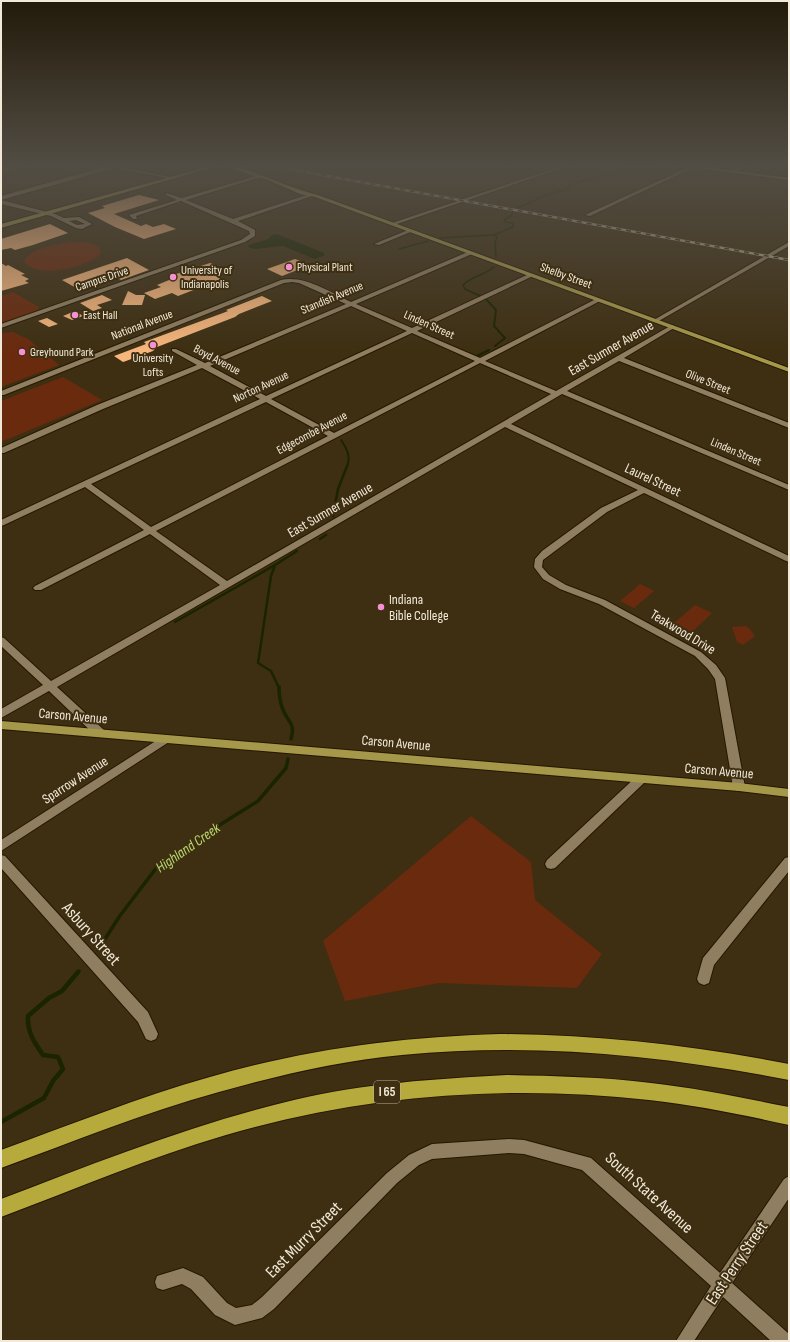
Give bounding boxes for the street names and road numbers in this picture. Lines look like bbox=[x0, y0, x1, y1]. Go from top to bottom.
street label: Shelby Street bbox=[538, 260, 594, 292]
street label: Campus Drive bbox=[74, 263, 131, 295]
street label: Standish Avenue bbox=[298, 278, 366, 318]
street label: National Avenue bbox=[109, 306, 175, 344]
street label: Linden Street bbox=[401, 307, 457, 343]
street label: East Sumner Avenue bbox=[565, 317, 657, 379]
street label: Boyd Avenue bbox=[191, 341, 243, 379]
street label: Olive Street bbox=[683, 366, 733, 398]
street label: Norton Avenue bbox=[231, 368, 291, 406]
street label: Edgecombe Avenue bbox=[274, 408, 350, 458]
street label: Linden Street bbox=[708, 435, 764, 470]
street label: Laurel Street bbox=[622, 460, 684, 500]
street label: East Sumner Avenue bbox=[284, 479, 376, 541]
street label: Teakwood Drive bbox=[647, 606, 719, 658]
street label: Carson Avenue bbox=[38, 705, 108, 727]
street label: Carson Avenue bbox=[361, 732, 431, 754]
street label: Sparrow Avenue bbox=[39, 752, 111, 808]
street label: Carson Avenue bbox=[684, 760, 754, 782]
street label: Asbury Street bbox=[57, 898, 124, 970]
road number: I 65 bbox=[374, 1081, 400, 1103]
street label: South State Avenue bbox=[601, 1148, 697, 1238]
street label: East Murry Street bbox=[262, 1198, 346, 1282]
street label: East Perry Street bbox=[702, 1217, 772, 1309]

